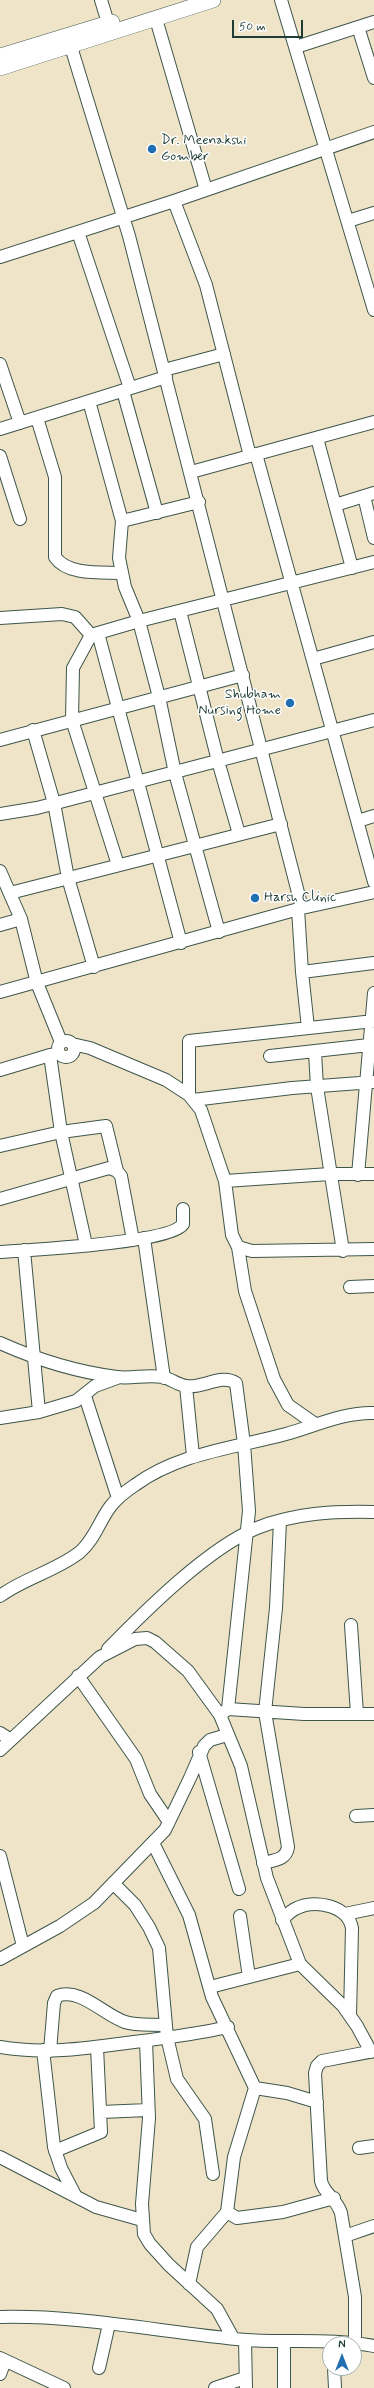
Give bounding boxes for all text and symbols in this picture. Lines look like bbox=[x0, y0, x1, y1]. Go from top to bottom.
scale bar bbox=[234, 12, 305, 38]
text: 50 m bbox=[239, 19, 266, 35]
place label: Dr. Meenakshi Gomber bbox=[161, 133, 246, 166]
marker: Dr. Meenakshi Gomber bbox=[146, 143, 158, 155]
place label: Shubham Nursing Home bbox=[198, 687, 281, 720]
marker: Shubham Nursing Home bbox=[284, 697, 296, 709]
place label: Harsh Clinic bbox=[264, 890, 336, 906]
marker: Harsh Clinic bbox=[249, 892, 261, 904]
north arrow bbox=[322, 2336, 362, 2376]
text: N bbox=[338, 2338, 346, 2352]

